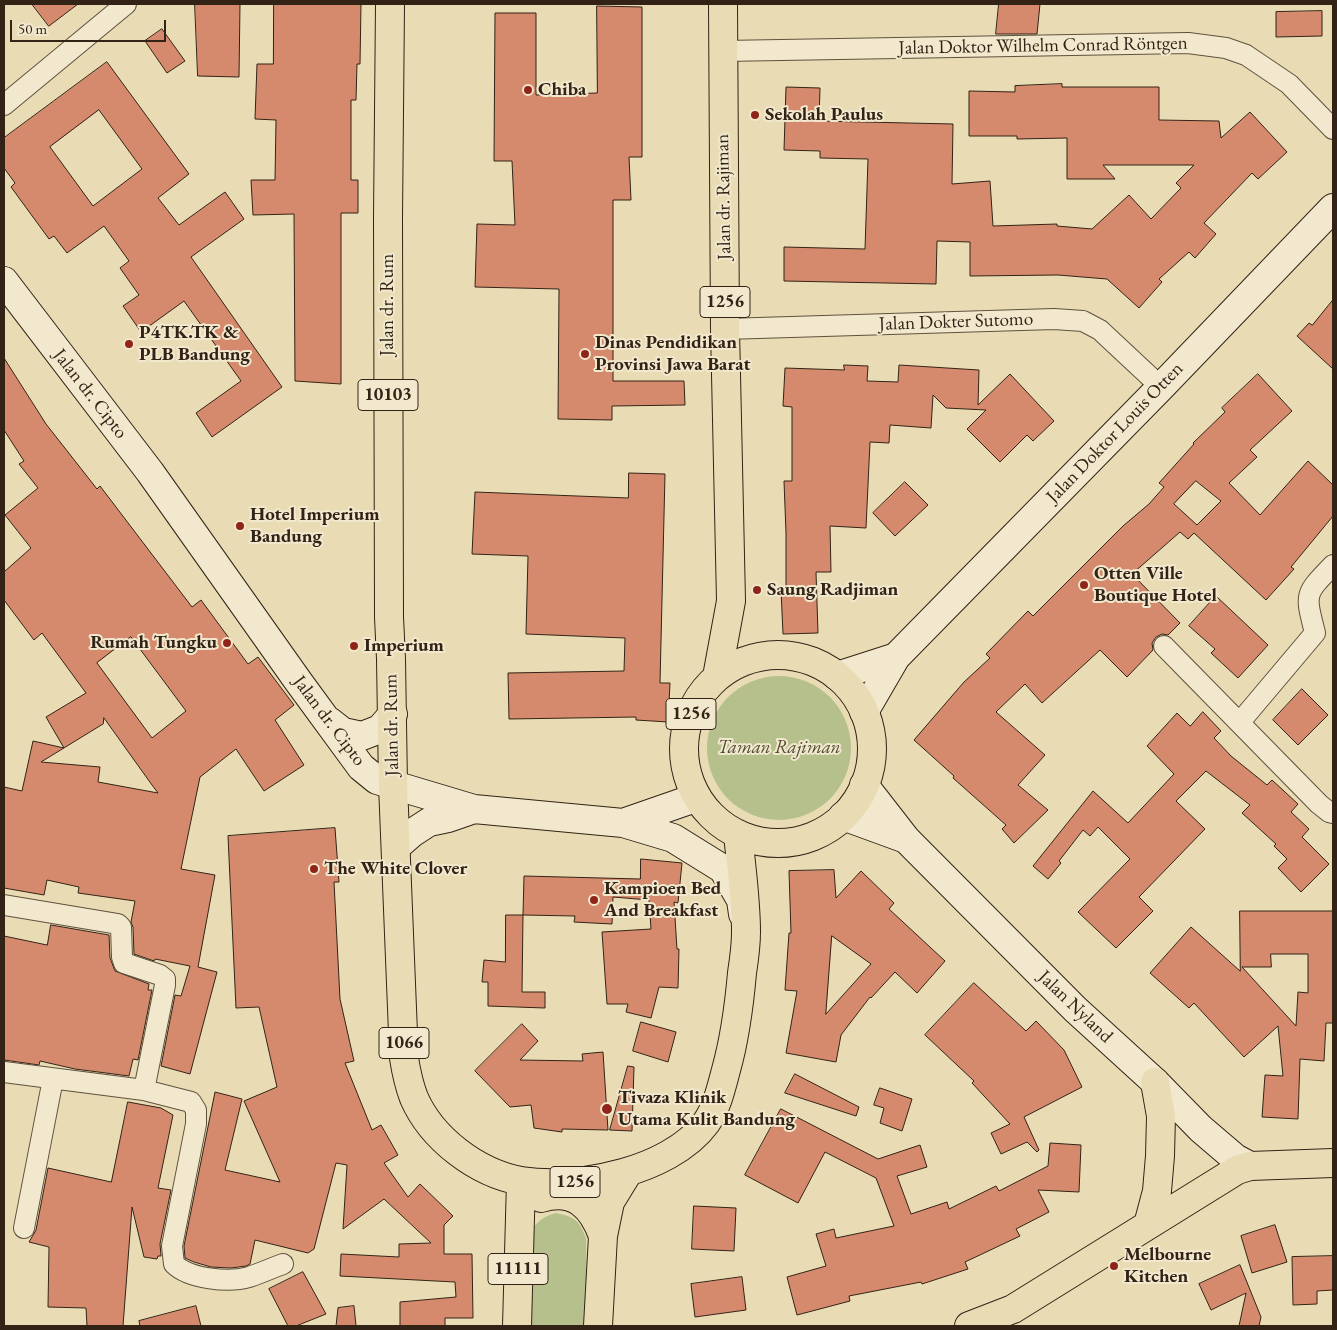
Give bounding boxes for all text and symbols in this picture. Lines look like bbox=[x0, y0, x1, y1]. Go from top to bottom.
scale bar bbox=[12, 10, 169, 42]
text: 50 m bbox=[18, 19, 47, 38]
street label: Jalan Doktor Wilhelm Conrad Röntgen bbox=[898, 32, 1188, 60]
place label: Chiba bbox=[538, 79, 586, 101]
marker: Chiba bbox=[522, 84, 534, 96]
place label: Sekolah Paulus bbox=[765, 104, 883, 126]
marker: Sekolah Paulus bbox=[749, 109, 761, 121]
street label: Jalan dr. Rajiman bbox=[711, 134, 737, 260]
street label: Jalan dr. Rum bbox=[377, 254, 399, 356]
road number: 1256 bbox=[700, 286, 750, 318]
street label: Jalan Dokter Sutomo bbox=[878, 308, 1034, 336]
place label: P4TK.TK & PLB Bandung bbox=[139, 322, 250, 366]
place label: Dinas Pendidikan Provinsi Jawa Barat bbox=[595, 332, 751, 376]
marker: P4TK.TK & PLB Bandung bbox=[123, 338, 135, 350]
street label: Jalan dr. Cipto bbox=[48, 345, 132, 443]
marker: Dinas Pendidikan Provinsi Jawa Barat bbox=[579, 348, 591, 360]
street label: Jalan Doktor Louis Otten bbox=[1042, 358, 1188, 508]
road number: 10103 bbox=[358, 380, 418, 410]
place label: Hotel Imperium Bandung bbox=[250, 504, 380, 548]
marker: Hotel Imperium Bandung bbox=[234, 520, 246, 532]
place label: Otten Ville Boutique Hotel bbox=[1094, 563, 1217, 607]
place label: Saung Radjiman bbox=[767, 579, 898, 601]
marker: Otten Ville Boutique Hotel bbox=[1078, 579, 1090, 591]
marker: Saung Radjiman bbox=[751, 584, 763, 596]
place label: Rumah Tungku bbox=[90, 632, 217, 654]
place label: Imperium bbox=[364, 635, 444, 657]
marker: Rumah Tungku bbox=[221, 637, 233, 649]
marker: Imperium bbox=[348, 640, 360, 652]
street label: Jalan dr. Cipto bbox=[288, 671, 370, 771]
street label: Jalan dr. Rum bbox=[380, 674, 404, 776]
road number: 1256 bbox=[666, 699, 716, 730]
park label: Taman Rajiman bbox=[717, 737, 841, 759]
place label: The White Clover bbox=[324, 858, 467, 880]
marker: The White Clover bbox=[308, 863, 320, 875]
place label: Kampioen Bed And Breakfast bbox=[604, 878, 721, 922]
marker: Kampioen Bed And Breakfast bbox=[588, 894, 600, 906]
street label: Jalan Nyland bbox=[1033, 966, 1117, 1048]
road number: 1066 bbox=[379, 1028, 429, 1058]
place label: Tivaza Klinik Utama Kulit Bandung bbox=[618, 1087, 795, 1131]
marker: Tivaza Klinik Utama Kulit Bandung bbox=[600, 1102, 614, 1116]
road number: 1256 bbox=[550, 1166, 600, 1198]
place label: Melbourne Kitchen bbox=[1124, 1244, 1211, 1288]
road number: 11111 bbox=[488, 1254, 548, 1285]
marker: Melbourne Kitchen bbox=[1108, 1260, 1120, 1272]

